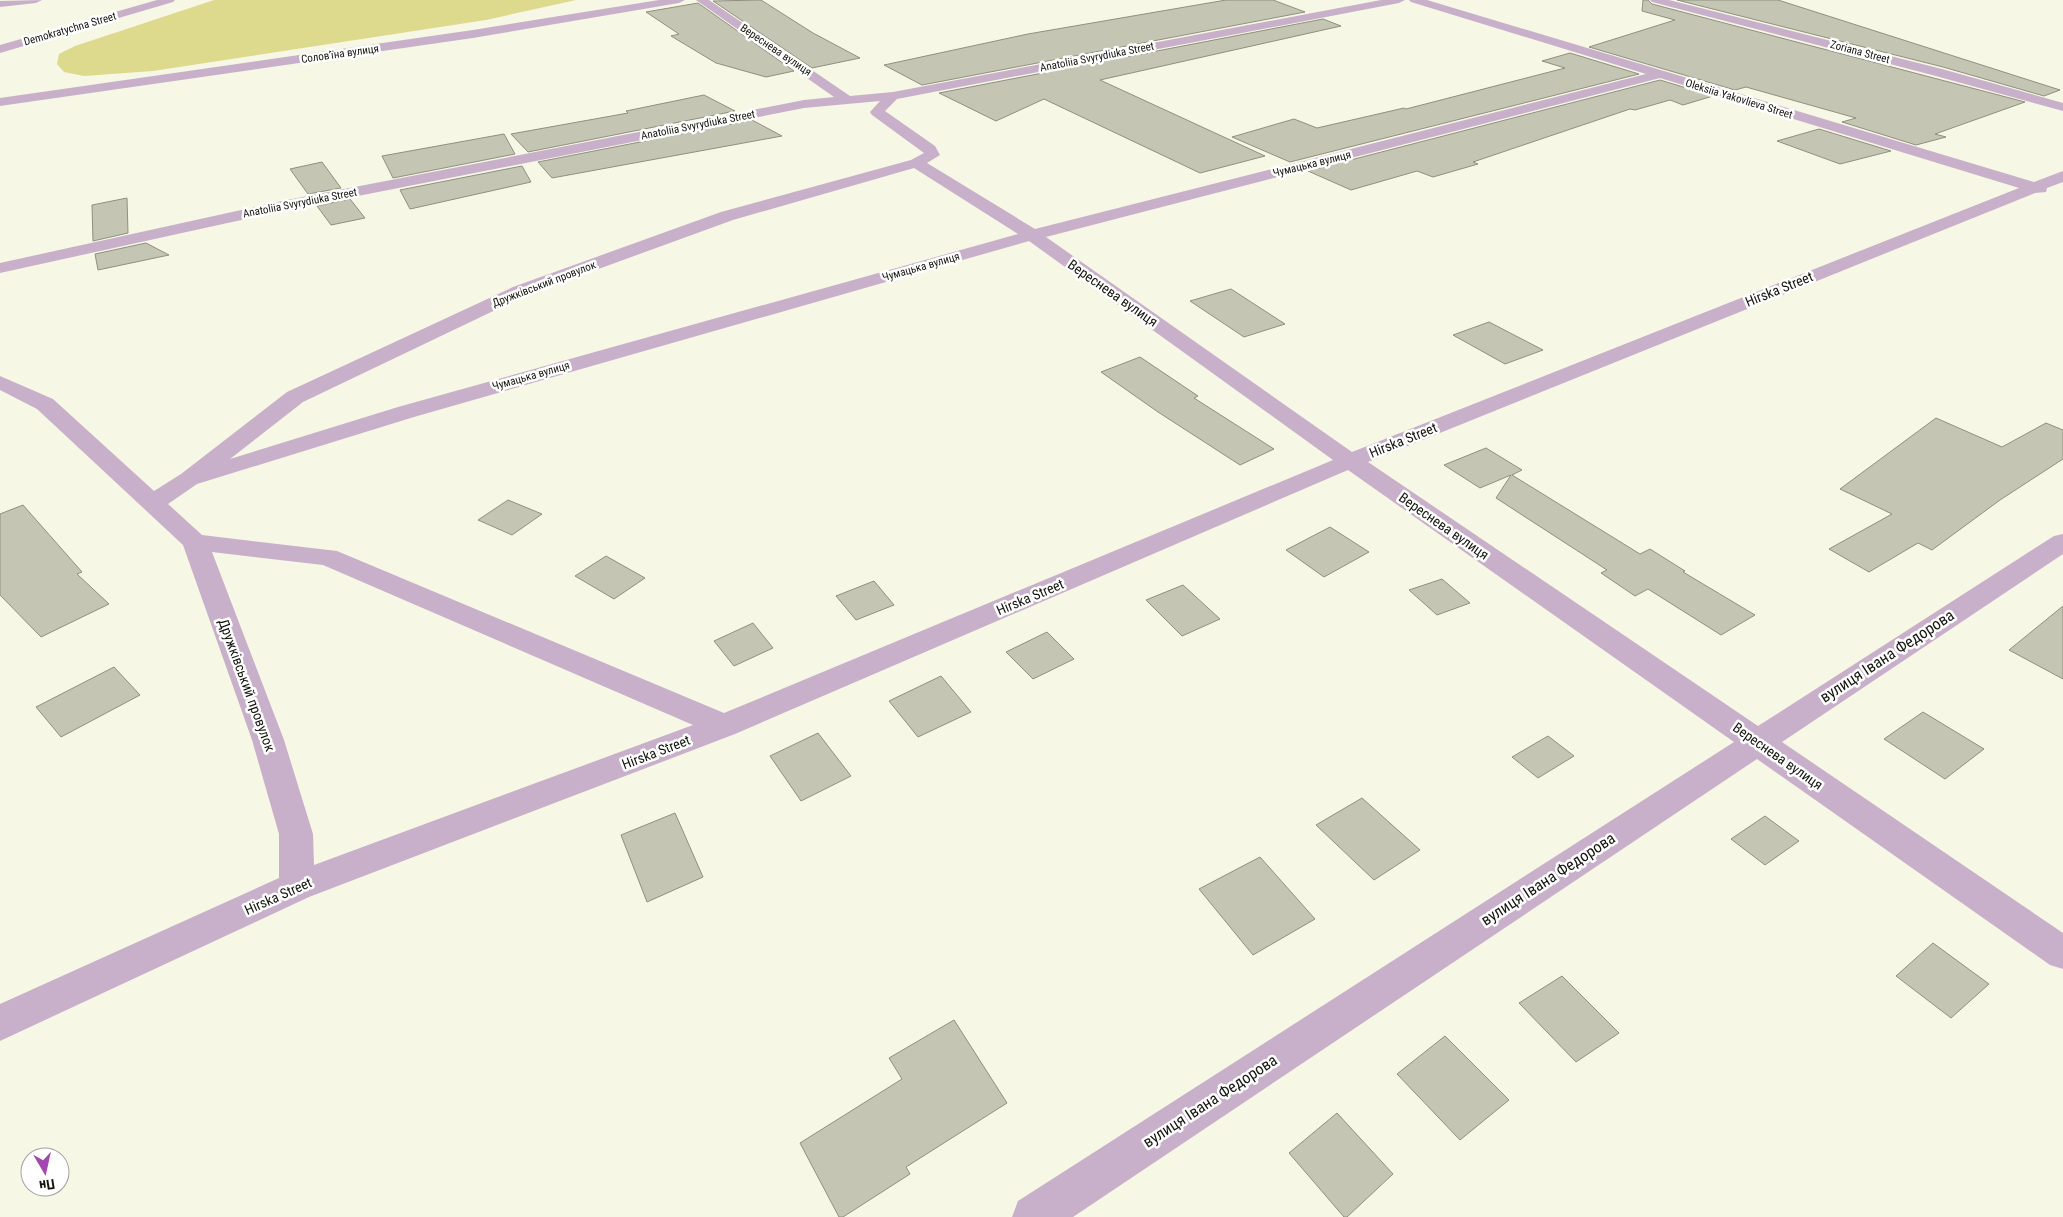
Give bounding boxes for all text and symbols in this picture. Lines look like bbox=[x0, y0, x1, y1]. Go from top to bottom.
street label: Demokratychna Street bbox=[22, 10, 118, 48]
street label: Вереснева вулиця bbox=[738, 21, 814, 79]
street label: Zoriana Street bbox=[1829, 38, 1891, 66]
street label: Anatoliia Svyrydiuka Street bbox=[1039, 40, 1155, 74]
street label: Солов'їна вулиця bbox=[300, 42, 380, 66]
street label: Oleksiia Yakovlieva Street bbox=[1684, 77, 1794, 121]
street label: Anatoliia Svyrydiuka Street bbox=[640, 108, 756, 142]
street label: Чумацька вулиця bbox=[1272, 148, 1352, 180]
street label: Anatoliia Svyrydiuka Street bbox=[242, 186, 358, 220]
street label: Чумацька вулиця bbox=[881, 250, 961, 284]
street label: Вереснева вулиця bbox=[1065, 256, 1161, 330]
street label: Дружківський провулок bbox=[490, 258, 598, 310]
street label: Hirska Street bbox=[1743, 268, 1815, 310]
street label: Чумацька вулиця bbox=[491, 359, 571, 393]
street label: Hirska Street bbox=[1367, 419, 1439, 461]
street label: Вереснева вулиця bbox=[1396, 489, 1492, 563]
street label: Hirska Street bbox=[994, 576, 1066, 618]
street label: вулиця Івана Федорова bbox=[1816, 605, 1958, 707]
street label: Дружківський провулок bbox=[216, 616, 279, 754]
street label: Вереснева вулиця bbox=[1730, 719, 1826, 793]
street label: Hirska Street bbox=[620, 732, 692, 772]
street label: вулиця Івана Федорова bbox=[1477, 828, 1619, 930]
street label: Hirska Street bbox=[242, 874, 314, 918]
street label: вулиця Івана Федорова bbox=[1139, 1050, 1281, 1152]
north arrow bbox=[20, 1147, 70, 1197]
text: Пн bbox=[38, 1176, 56, 1194]

